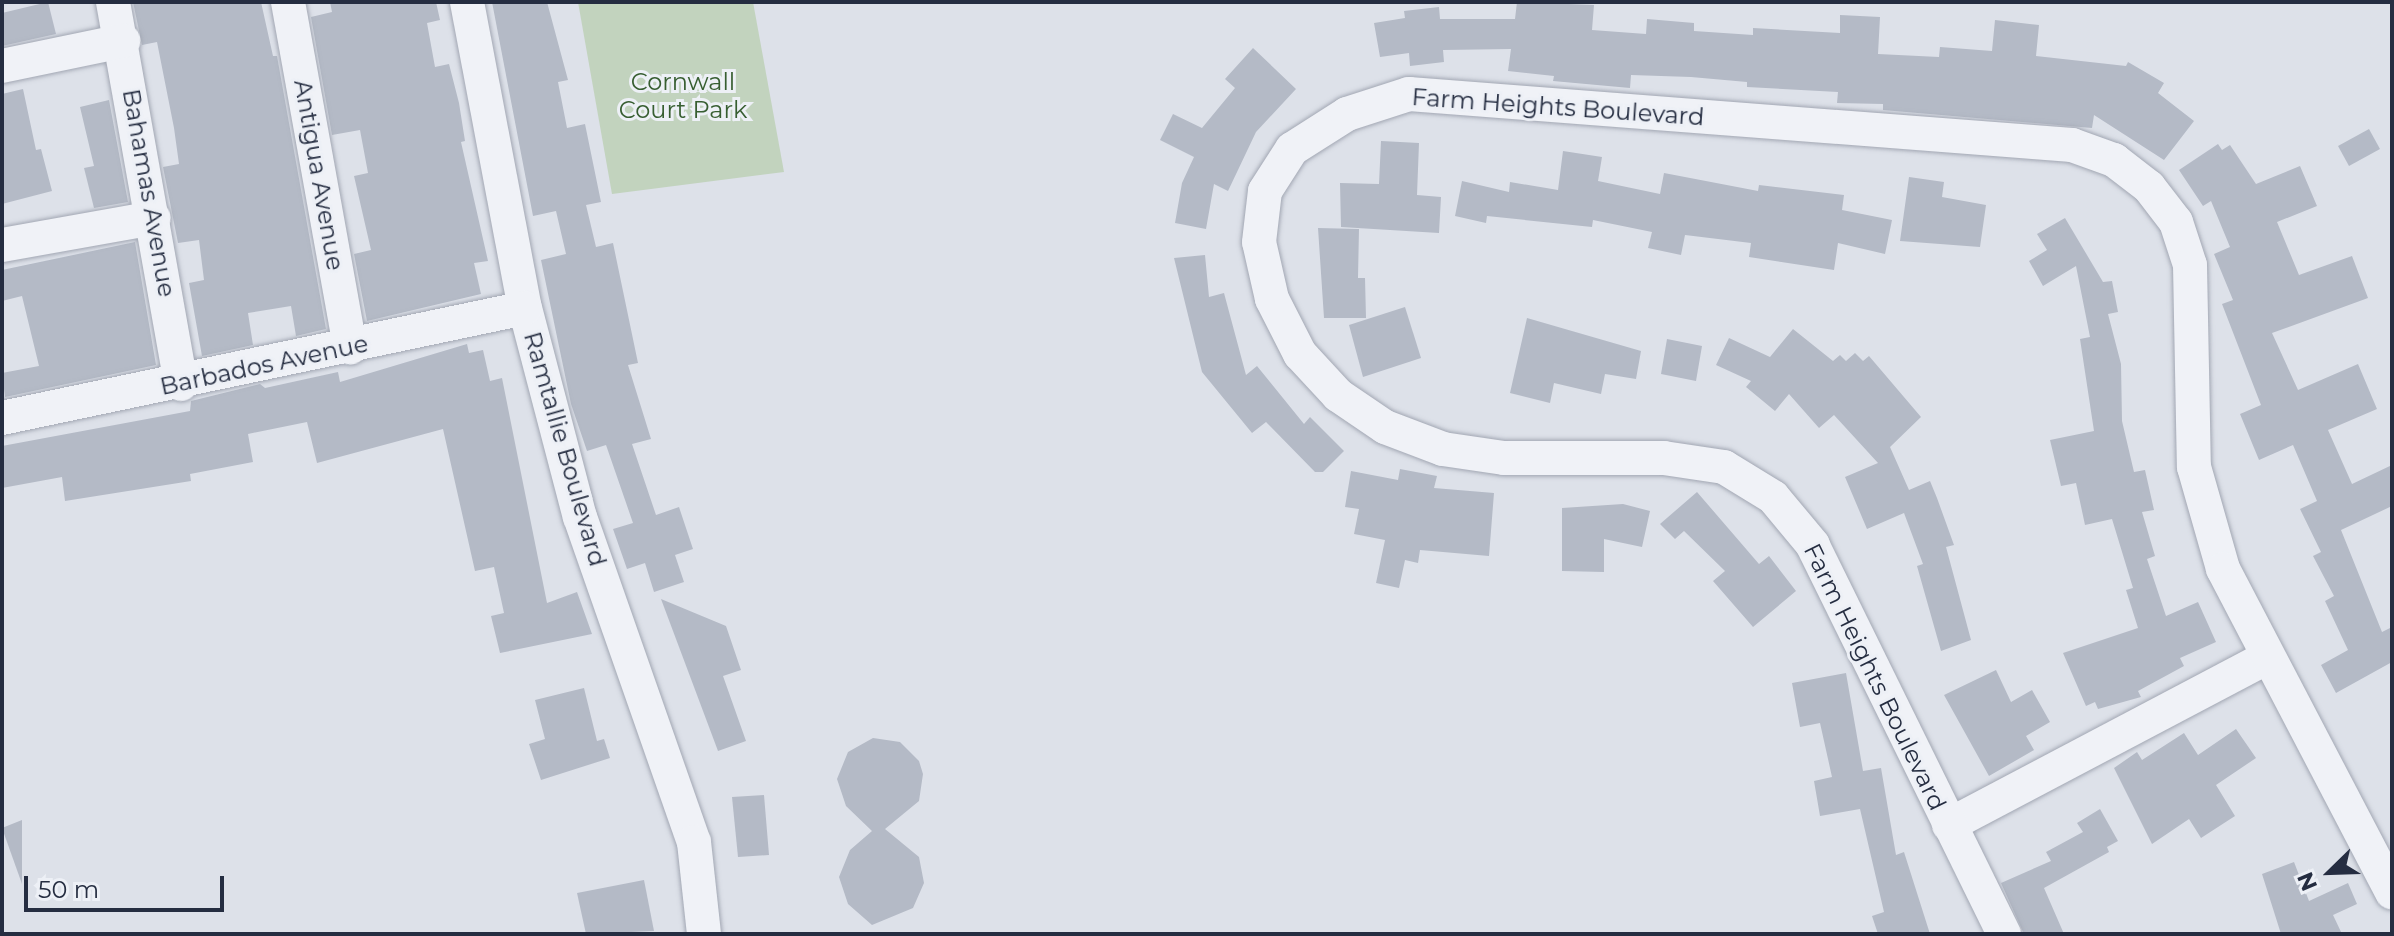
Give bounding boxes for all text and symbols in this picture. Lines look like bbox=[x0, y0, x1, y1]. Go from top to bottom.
park label: Cornwall Court Park bbox=[619, 68, 747, 124]
street label: Antigua Avenue bbox=[288, 77, 350, 273]
street label: Farm Heights Boulevard bbox=[1411, 82, 1705, 132]
street label: Bahamas Avenue bbox=[117, 87, 181, 299]
street label: Ramtallie Boulevard bbox=[518, 328, 612, 570]
street label: Barbados Avenue bbox=[157, 329, 371, 401]
street label: Farm Heights Boulevard bbox=[1798, 539, 1952, 815]
north arrow bbox=[2290, 832, 2370, 912]
scale bar bbox=[28, 860, 228, 910]
text: N bbox=[2292, 868, 2323, 895]
text: 50 m bbox=[38, 875, 99, 904]

